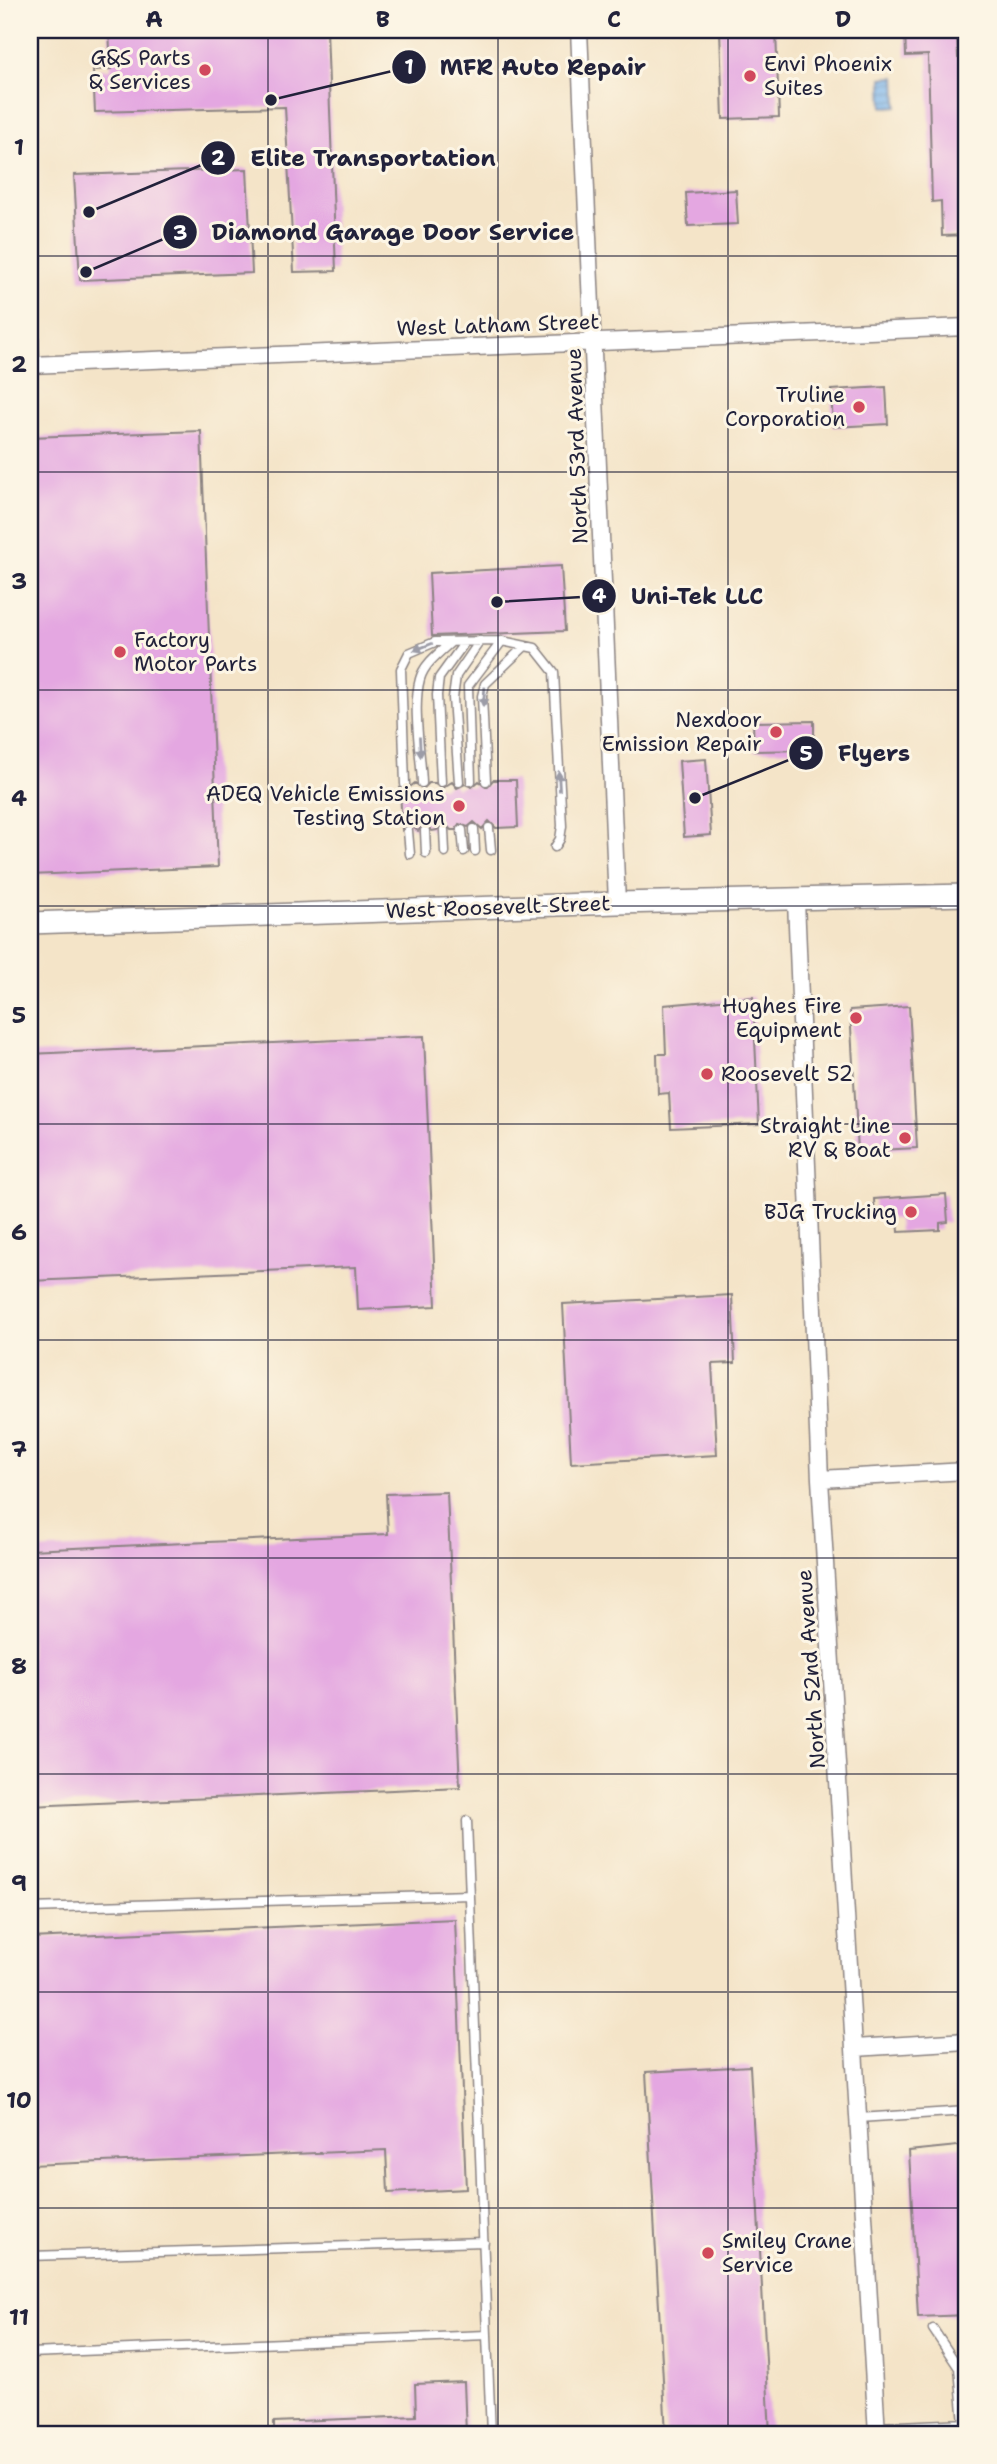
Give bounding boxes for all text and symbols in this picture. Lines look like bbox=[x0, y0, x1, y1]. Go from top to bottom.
text: A bbox=[145, 4, 163, 34]
text: B bbox=[376, 4, 390, 34]
text: C bbox=[607, 4, 621, 34]
text: D bbox=[835, 4, 851, 34]
place label: G&S Parts & Services bbox=[89, 44, 191, 96]
callout: MFR Auto Repair bbox=[391, 45, 660, 89]
place label: Envi Phoenix Suites bbox=[764, 50, 892, 102]
text: MFR Auto Repair bbox=[440, 52, 646, 82]
text: 1 bbox=[404, 53, 414, 81]
marker: G&S Parts & Services bbox=[197, 62, 213, 78]
marker: Envi Phoenix Suites bbox=[742, 68, 758, 84]
text: 1 bbox=[14, 132, 24, 162]
callout: Elite Transportation bbox=[201, 136, 509, 180]
text: Elite Transportation bbox=[250, 143, 496, 173]
text: 2 bbox=[211, 144, 226, 172]
callout: Diamond Garage Door Service bbox=[163, 210, 589, 254]
text: Diamond Garage Door Service bbox=[212, 217, 574, 247]
text: 3 bbox=[173, 219, 187, 247]
street label: West Latham Street bbox=[396, 307, 600, 343]
street label: North 53rd Avenue bbox=[560, 347, 594, 545]
text: 2 bbox=[11, 349, 27, 379]
place label: Truline Corporation bbox=[725, 381, 845, 433]
marker: Truline Corporation bbox=[851, 399, 867, 415]
text: 3 bbox=[11, 566, 27, 596]
callout: Uni-Tek LLC bbox=[582, 574, 777, 618]
text: Uni-Tek LLC bbox=[631, 581, 763, 611]
text: 4 bbox=[592, 582, 607, 610]
place label: Factory Motor Parts bbox=[134, 626, 257, 678]
one-way arrow bbox=[413, 642, 434, 653]
marker: Factory Motor Parts bbox=[112, 644, 128, 660]
one-way arrow bbox=[478, 686, 489, 708]
place label: Nexdoor Emission Repair bbox=[602, 706, 762, 758]
marker: Nexdoor Emission Repair bbox=[768, 724, 784, 740]
callout: Flyers bbox=[789, 731, 924, 775]
one-way arrow bbox=[415, 736, 426, 758]
text: Flyers bbox=[838, 738, 910, 768]
text: 5 bbox=[799, 740, 813, 768]
one-way arrow bbox=[554, 769, 565, 791]
place label: ADEQ Vehicle Emissions Testing Station bbox=[206, 780, 445, 832]
text: 4 bbox=[11, 783, 27, 813]
marker: ADEQ Vehicle Emissions Testing Station bbox=[451, 798, 467, 814]
street label: West Roosevelt Street bbox=[385, 889, 611, 925]
place label: Hughes Fire Equipment bbox=[722, 992, 842, 1044]
text: 5 bbox=[12, 1000, 26, 1030]
marker: Hughes Fire Equipment bbox=[848, 1010, 864, 1026]
place label: Roosevelt 52 bbox=[721, 1060, 853, 1088]
marker: Roosevelt 52 bbox=[699, 1066, 715, 1082]
place label: Straight Line RV & Boat bbox=[760, 1112, 891, 1164]
marker: Straight Line RV & Boat bbox=[897, 1130, 913, 1146]
place label: BJG Trucking bbox=[764, 1198, 897, 1226]
marker: BJG Trucking bbox=[903, 1204, 919, 1220]
text: 6 bbox=[11, 1217, 27, 1247]
text: 7 bbox=[11, 1434, 27, 1464]
street label: North 52nd Avenue bbox=[790, 1568, 832, 1770]
text: 8 bbox=[11, 1651, 27, 1681]
text: 9 bbox=[11, 1868, 27, 1898]
text: 10 bbox=[6, 2085, 32, 2115]
place label: Smiley Crane Service bbox=[722, 2227, 852, 2279]
marker: Smiley Crane Service bbox=[700, 2245, 716, 2261]
text: 11 bbox=[9, 2302, 29, 2332]

